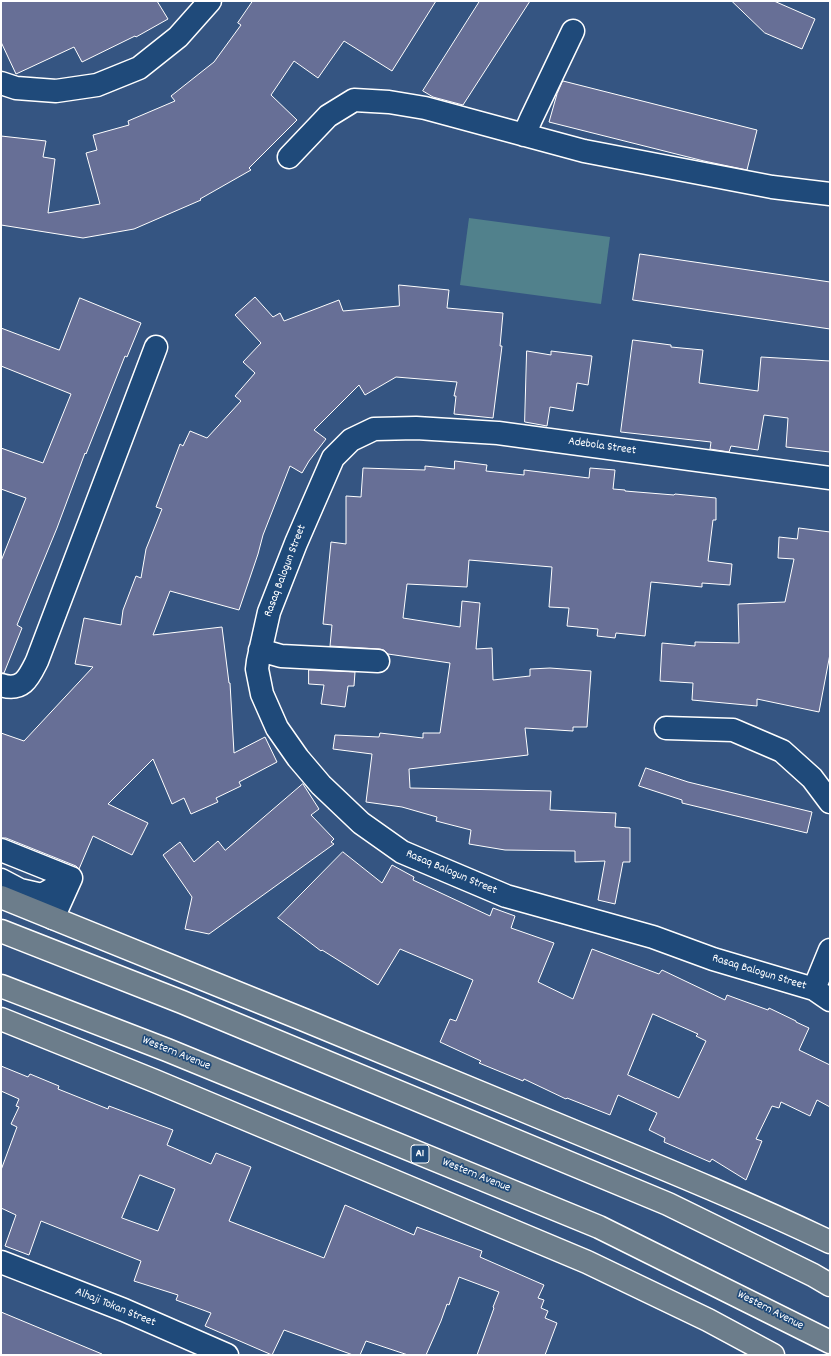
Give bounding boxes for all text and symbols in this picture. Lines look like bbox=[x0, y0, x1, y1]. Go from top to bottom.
street label: Adebola Street bbox=[567, 435, 637, 459]
street label: Rasaq Balogun Street bbox=[262, 523, 310, 619]
street label: Rasaq Balogun Street bbox=[403, 847, 499, 899]
street label: Rasaq Balogun Street bbox=[710, 952, 808, 994]
street label: Western Avenue bbox=[140, 1034, 212, 1074]
road number: A1 bbox=[411, 1145, 429, 1163]
street label: Western Avenue bbox=[440, 1156, 512, 1196]
street label: Alhaji Tokan Street bbox=[73, 1285, 157, 1331]
street label: Western Avenue bbox=[734, 1288, 806, 1334]

